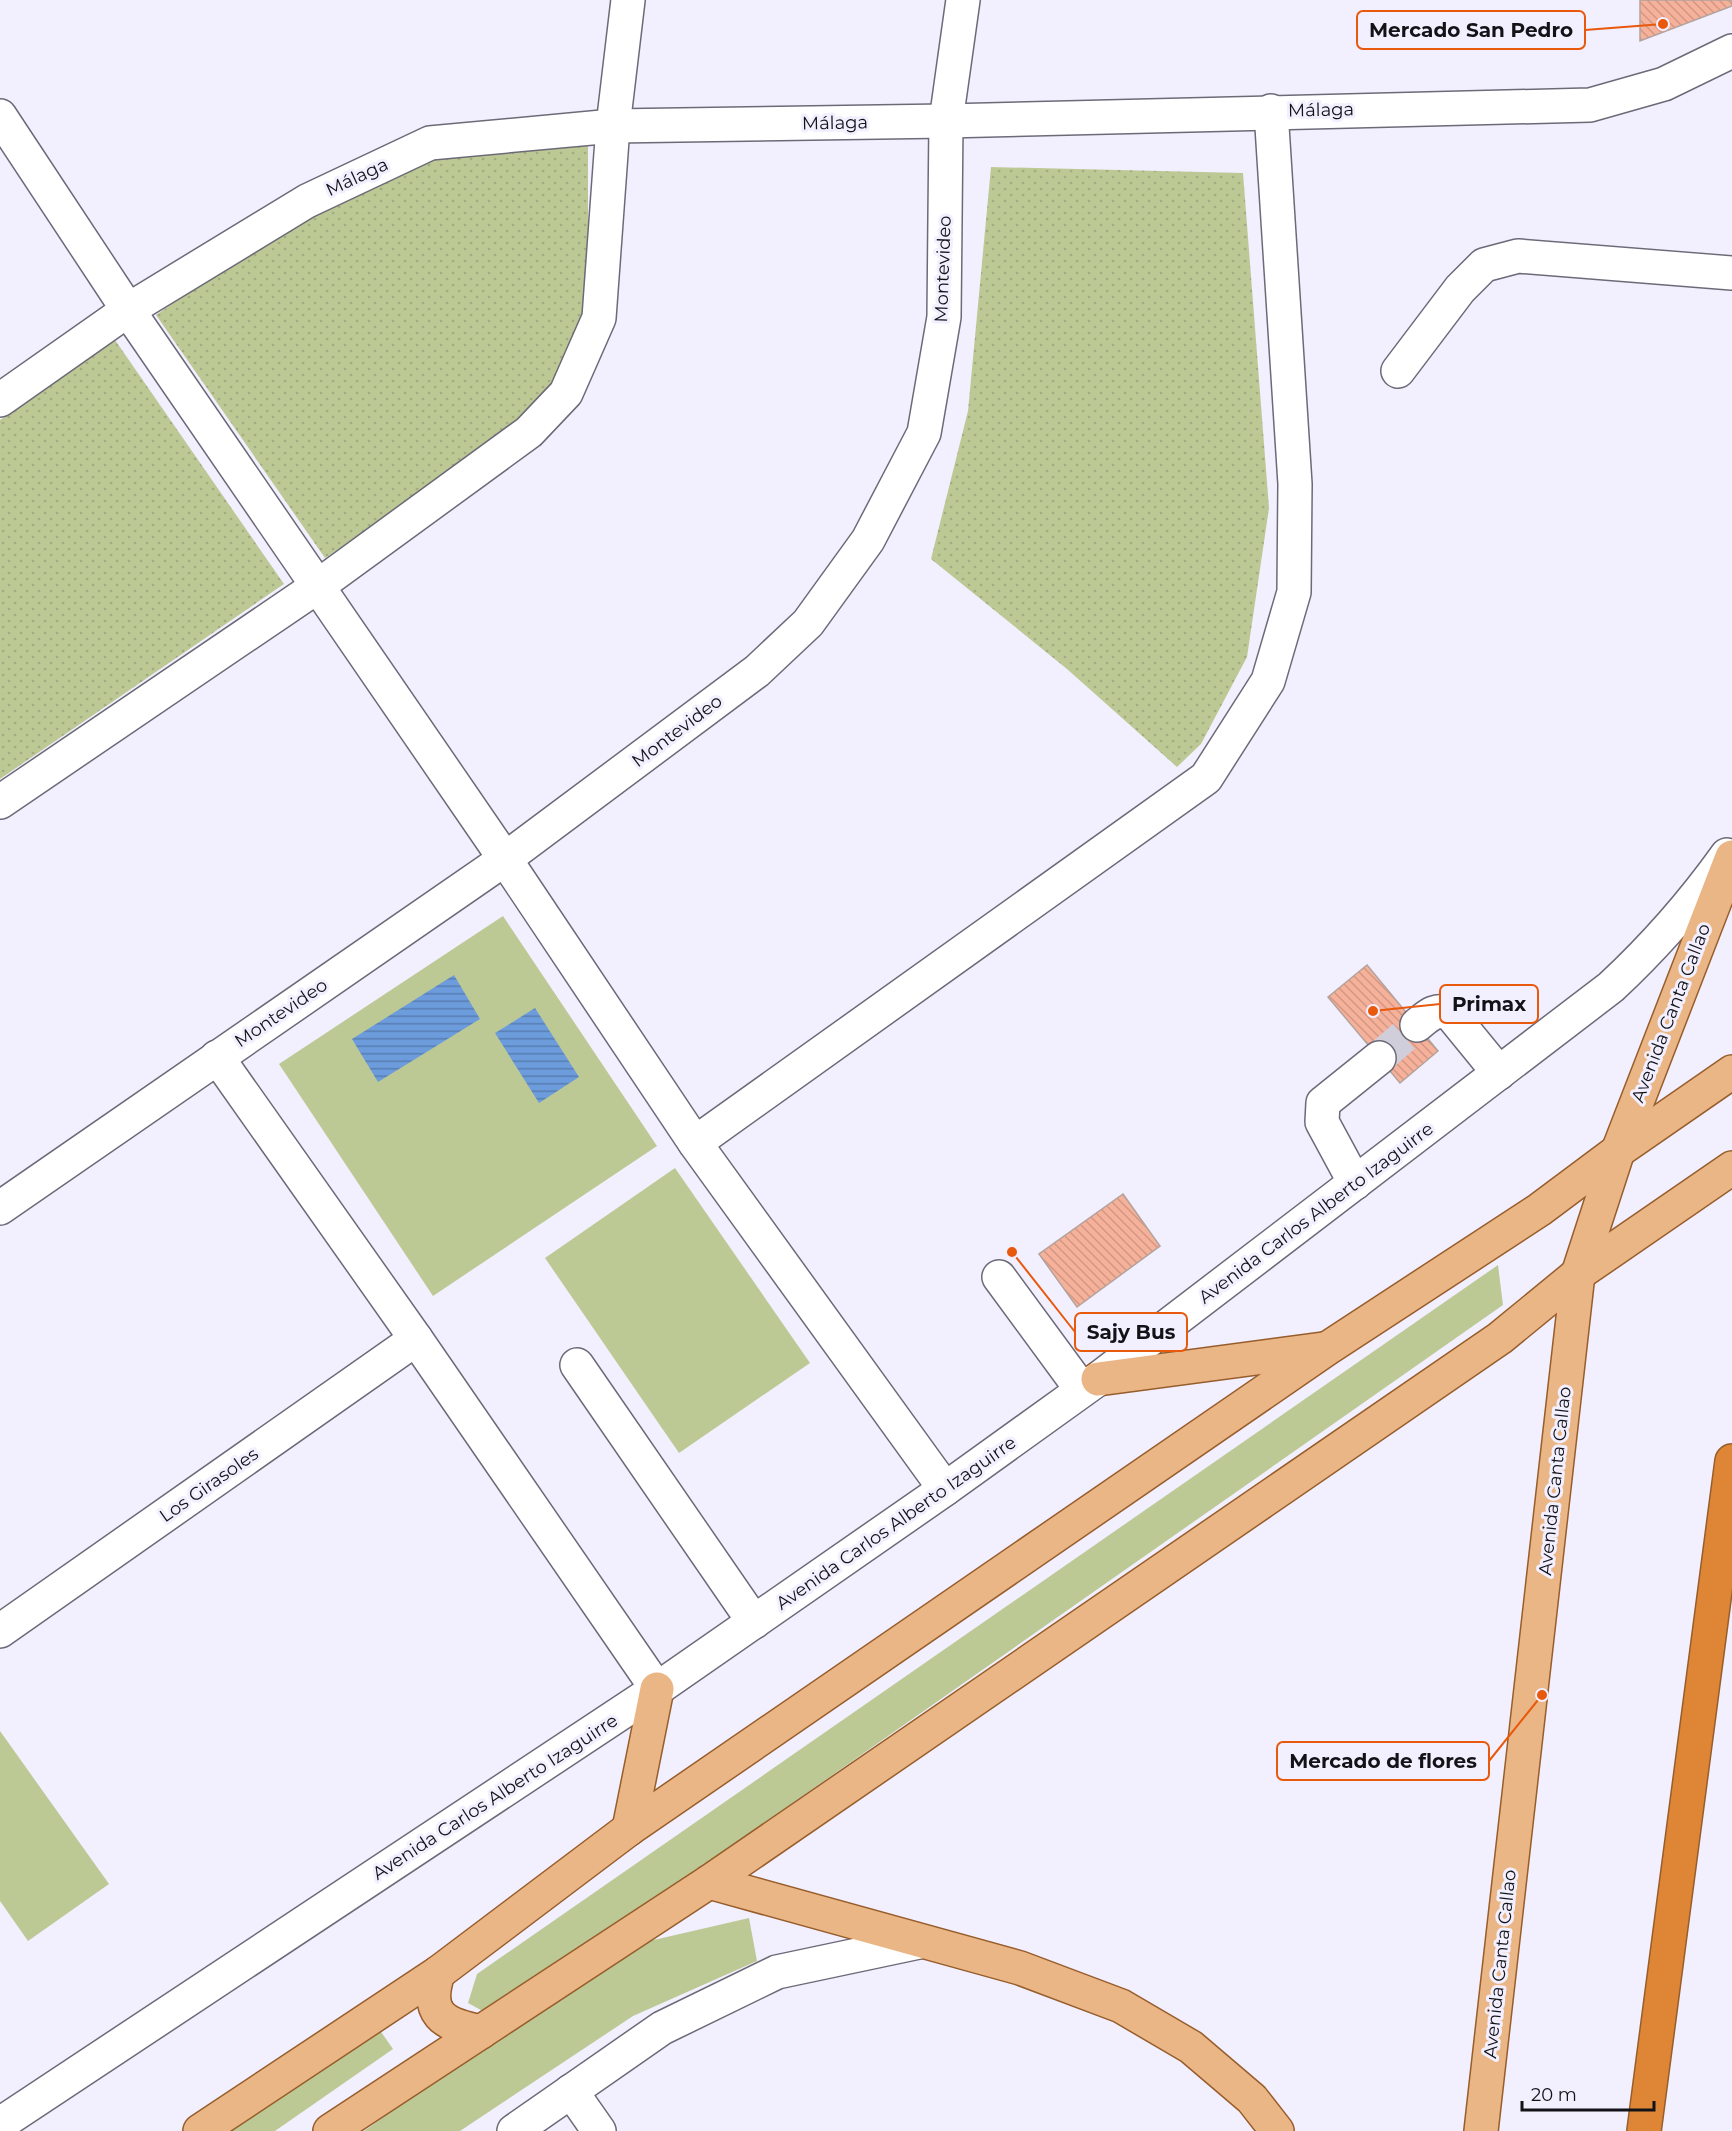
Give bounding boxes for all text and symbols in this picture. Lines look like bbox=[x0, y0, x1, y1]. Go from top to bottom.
callout: Mercado San Pedro bbox=[1357, 11, 1585, 49]
text: Mercado San Pedro bbox=[1369, 18, 1573, 42]
street label: Málaga bbox=[1288, 98, 1354, 122]
street label: Málaga bbox=[802, 111, 868, 135]
street label: Málaga bbox=[322, 153, 392, 201]
street label: Montevideo bbox=[930, 215, 956, 323]
street label: Montevideo bbox=[628, 690, 726, 772]
street label: Avenida Canta Callao bbox=[1627, 920, 1715, 1106]
street label: Montevideo bbox=[230, 974, 332, 1052]
callout: Primax bbox=[1440, 985, 1538, 1023]
text: Primax bbox=[1452, 992, 1526, 1016]
street label: Avenida Carlos Alberto Izaguirre bbox=[1194, 1117, 1438, 1308]
callout: Sajy Bus bbox=[1075, 1313, 1187, 1351]
text: Sajy Bus bbox=[1087, 1320, 1176, 1344]
street label: Avenida Canta Callao bbox=[1534, 1385, 1576, 1577]
street label: Avenida Carlos Alberto Izaguirre bbox=[772, 1431, 1020, 1615]
street label: Los Girasoles bbox=[155, 1443, 263, 1527]
street label: Avenida Carlos Alberto Izaguirre bbox=[368, 1709, 622, 1885]
callout: Mercado de flores bbox=[1277, 1742, 1489, 1780]
text: Mercado de flores bbox=[1289, 1749, 1477, 1773]
street label: Avenida Canta Callao bbox=[1479, 1868, 1521, 2060]
scale bar bbox=[1522, 2074, 1654, 2112]
text: 20 m bbox=[1531, 2084, 1577, 2106]

